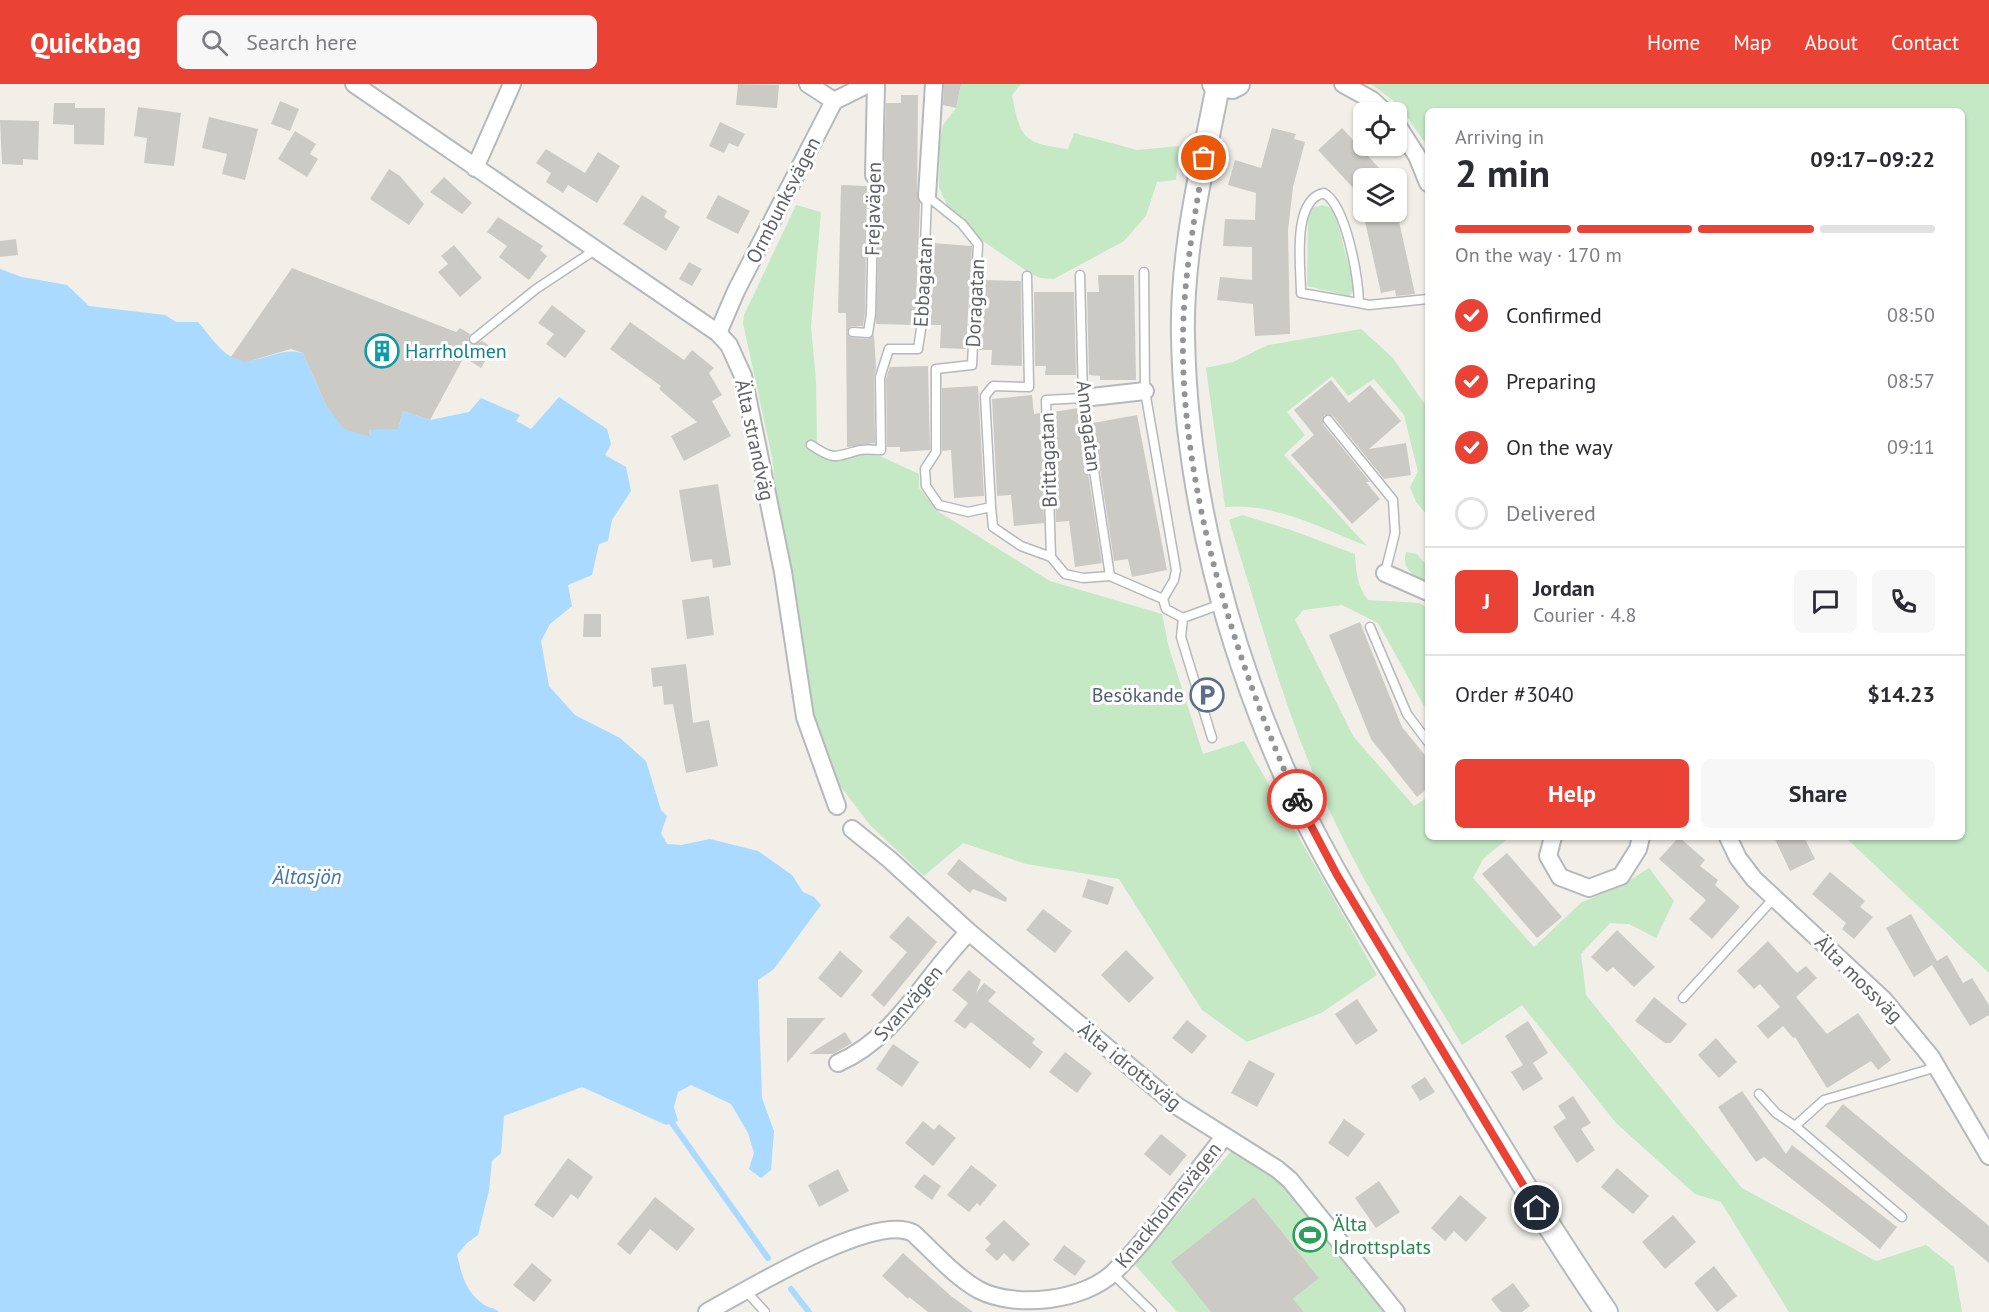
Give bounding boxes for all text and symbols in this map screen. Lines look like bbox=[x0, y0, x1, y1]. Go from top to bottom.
search box bbox=[177, 15, 597, 69]
text: Quickbag bbox=[30, 24, 141, 61]
icon: search bbox=[198, 26, 231, 59]
text: Search here bbox=[246, 28, 357, 56]
text: Home bbox=[1647, 29, 1700, 56]
text: Map bbox=[1733, 29, 1772, 56]
text: About bbox=[1805, 29, 1858, 56]
text: Contact bbox=[1891, 29, 1959, 56]
map controls bbox=[1353, 102, 1407, 222]
button: locate bbox=[1353, 102, 1407, 156]
text: Arriving in bbox=[1455, 124, 1544, 150]
street label: Ormbunksvägen bbox=[740, 132, 826, 268]
pin bbox=[1178, 132, 1229, 183]
icon: bag bbox=[1187, 141, 1220, 174]
text: 09:17–09:22 bbox=[1810, 145, 1935, 173]
text: 2 min bbox=[1455, 147, 1550, 198]
street label: Frejavägen bbox=[859, 162, 887, 256]
button: layers bbox=[1353, 168, 1407, 222]
street label: Ebbagatan bbox=[908, 236, 938, 328]
text: On the way · 170 m bbox=[1455, 242, 1622, 268]
street label: Doragatan bbox=[960, 258, 990, 348]
icon: check bbox=[1455, 299, 1488, 332]
text: Confirmed bbox=[1506, 301, 1602, 329]
text: 08:50 bbox=[1887, 302, 1935, 328]
building icon: Harrholmen bbox=[364, 333, 400, 369]
place label: Harrholmen bbox=[405, 338, 507, 364]
icon: check bbox=[1455, 365, 1488, 398]
text: Preparing bbox=[1506, 367, 1596, 395]
text: 08:57 bbox=[1887, 368, 1935, 394]
street label: Älta strandväg bbox=[729, 377, 781, 503]
street label: Annagatan bbox=[1071, 379, 1107, 473]
street label: Brittagatan bbox=[1033, 412, 1063, 508]
icon: check bbox=[1455, 431, 1488, 464]
text: On the way bbox=[1506, 433, 1613, 461]
text: 09:11 bbox=[1887, 434, 1935, 460]
text: Delivered bbox=[1506, 499, 1596, 527]
button: chat bbox=[1794, 570, 1857, 633]
button: phone bbox=[1872, 570, 1935, 633]
text: Jordan bbox=[1533, 574, 1595, 602]
text: J bbox=[1483, 587, 1490, 615]
text: Courier · 4.8 bbox=[1533, 602, 1636, 628]
parking icon: Besökande bbox=[1189, 677, 1225, 713]
text: Order #3040 bbox=[1455, 680, 1574, 708]
text: $14.23 bbox=[1867, 680, 1935, 708]
place label: Besökande bbox=[1092, 682, 1184, 708]
button: Help bbox=[1455, 759, 1689, 828]
button: Share bbox=[1701, 759, 1935, 828]
courier bbox=[1267, 769, 1327, 829]
icon: bike bbox=[1281, 783, 1314, 816]
water label: Ältasjön bbox=[271, 863, 342, 890]
street label: Älta mossväg bbox=[1810, 930, 1908, 1028]
street label: Svanvägen bbox=[868, 960, 948, 1046]
street label: Älta idrottsväg bbox=[1073, 1016, 1187, 1116]
street label: Knackholmsvägen bbox=[1109, 1137, 1227, 1273]
pin bbox=[1511, 1182, 1562, 1233]
icon: home bbox=[1520, 1191, 1553, 1224]
place label: Älta Idrottsplats bbox=[1333, 1211, 1431, 1260]
sports icon: Älta Idrottsplats bbox=[1292, 1217, 1328, 1253]

